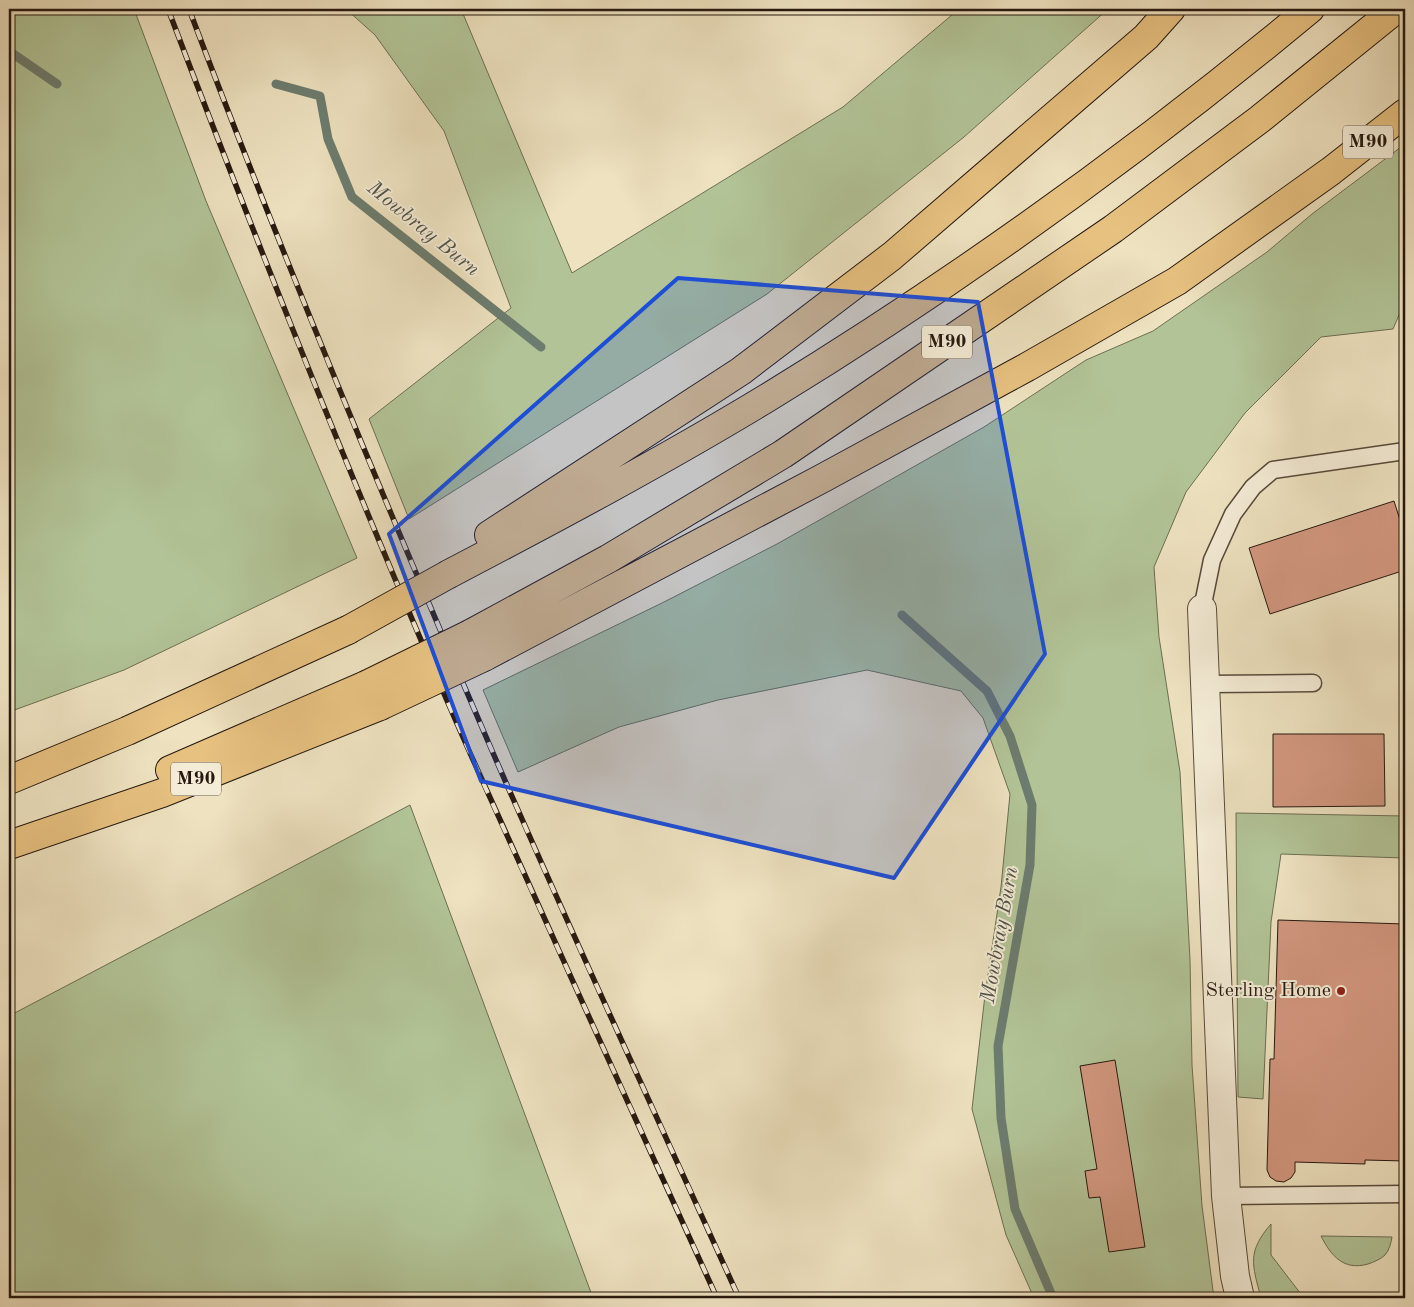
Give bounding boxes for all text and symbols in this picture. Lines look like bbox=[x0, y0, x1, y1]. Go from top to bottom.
road number: M90 bbox=[1343, 125, 1393, 158]
water label: Mowbray Burn bbox=[362, 177, 483, 281]
road number: M90 bbox=[922, 326, 972, 358]
road number: M90 bbox=[171, 762, 221, 796]
water label: Mowbray Burn bbox=[977, 865, 1022, 1006]
place label: Sterling Home bbox=[1205, 981, 1331, 1001]
marker: Sterling Home bbox=[1335, 985, 1347, 997]

